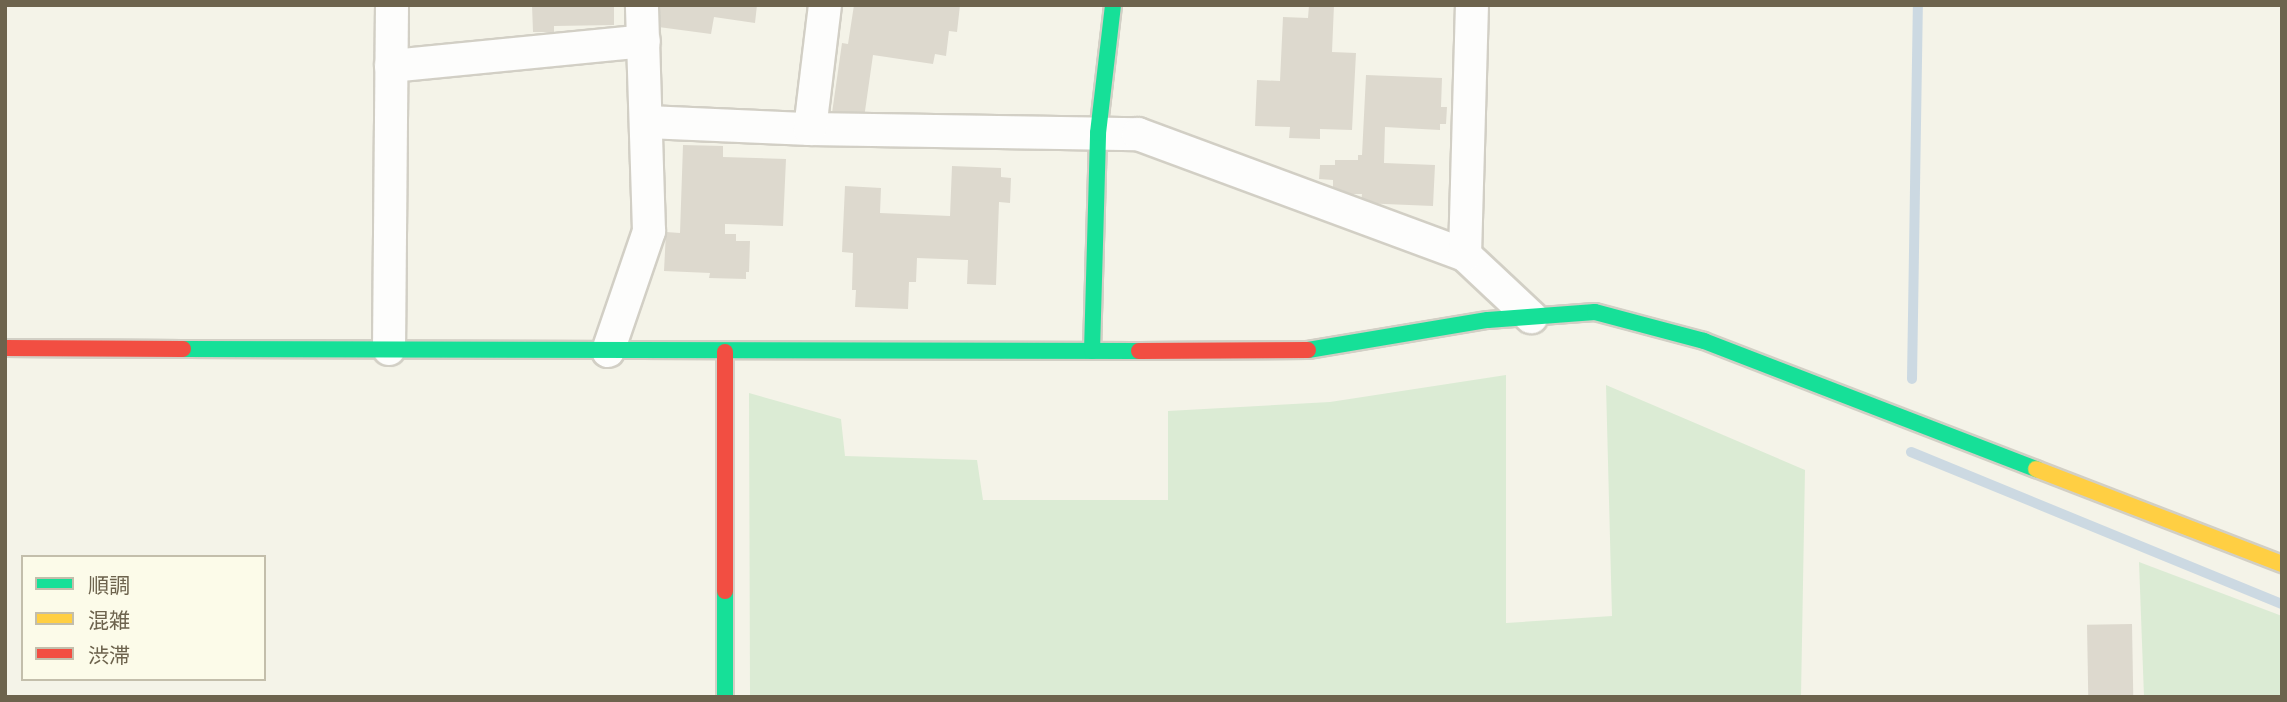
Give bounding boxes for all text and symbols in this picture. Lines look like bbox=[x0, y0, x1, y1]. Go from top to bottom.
legend bbox=[21, 555, 266, 681]
text: 順調 bbox=[88, 572, 130, 599]
text: 混雑 bbox=[88, 607, 130, 634]
text: 渋滞 bbox=[88, 642, 130, 669]

